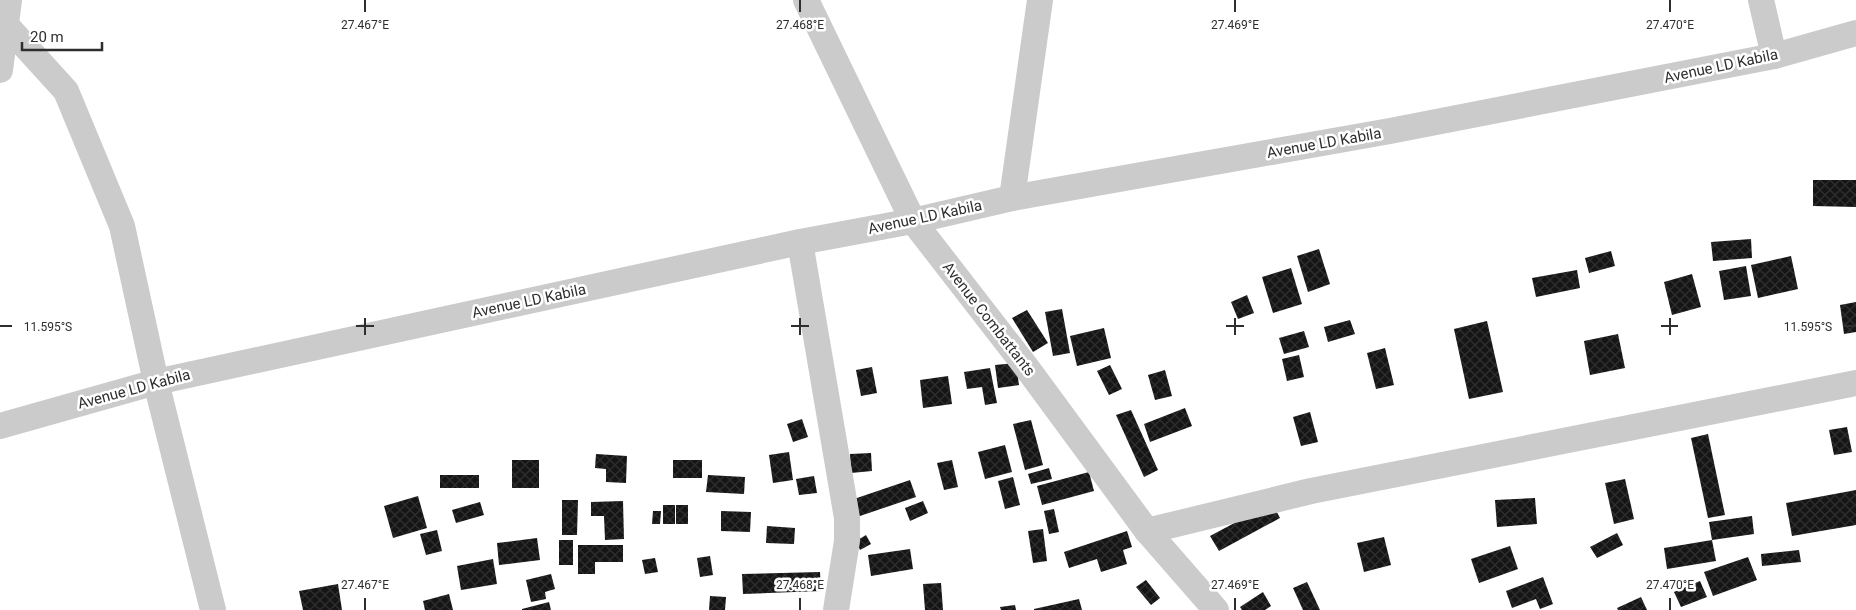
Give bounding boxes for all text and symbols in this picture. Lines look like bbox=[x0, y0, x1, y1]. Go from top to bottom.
text: 27.467°E bbox=[341, 18, 389, 32]
text: 27.468°E bbox=[776, 18, 824, 32]
text: 27.469°E bbox=[1211, 18, 1259, 32]
text: 27.470°E bbox=[1646, 18, 1694, 32]
scale bar bbox=[22, 20, 102, 52]
text: 20 m bbox=[30, 28, 64, 46]
street label: Avenue LD Kabila bbox=[1662, 45, 1780, 87]
street label: Avenue LD Kabila bbox=[1265, 124, 1383, 162]
street label: Avenue LD Kabila bbox=[866, 196, 984, 238]
street label: Avenue Combattants bbox=[939, 258, 1039, 380]
street label: Avenue LD Kabila bbox=[470, 280, 588, 322]
text: 11.595°S bbox=[24, 320, 72, 334]
text: 11.595°S bbox=[1784, 320, 1832, 334]
street label: Avenue LD Kabila bbox=[76, 365, 192, 413]
text: 27.467°E bbox=[341, 578, 389, 592]
text: 27.468°E bbox=[776, 578, 824, 592]
text: 27.469°E bbox=[1211, 578, 1259, 592]
text: 27.470°E bbox=[1646, 578, 1694, 592]

